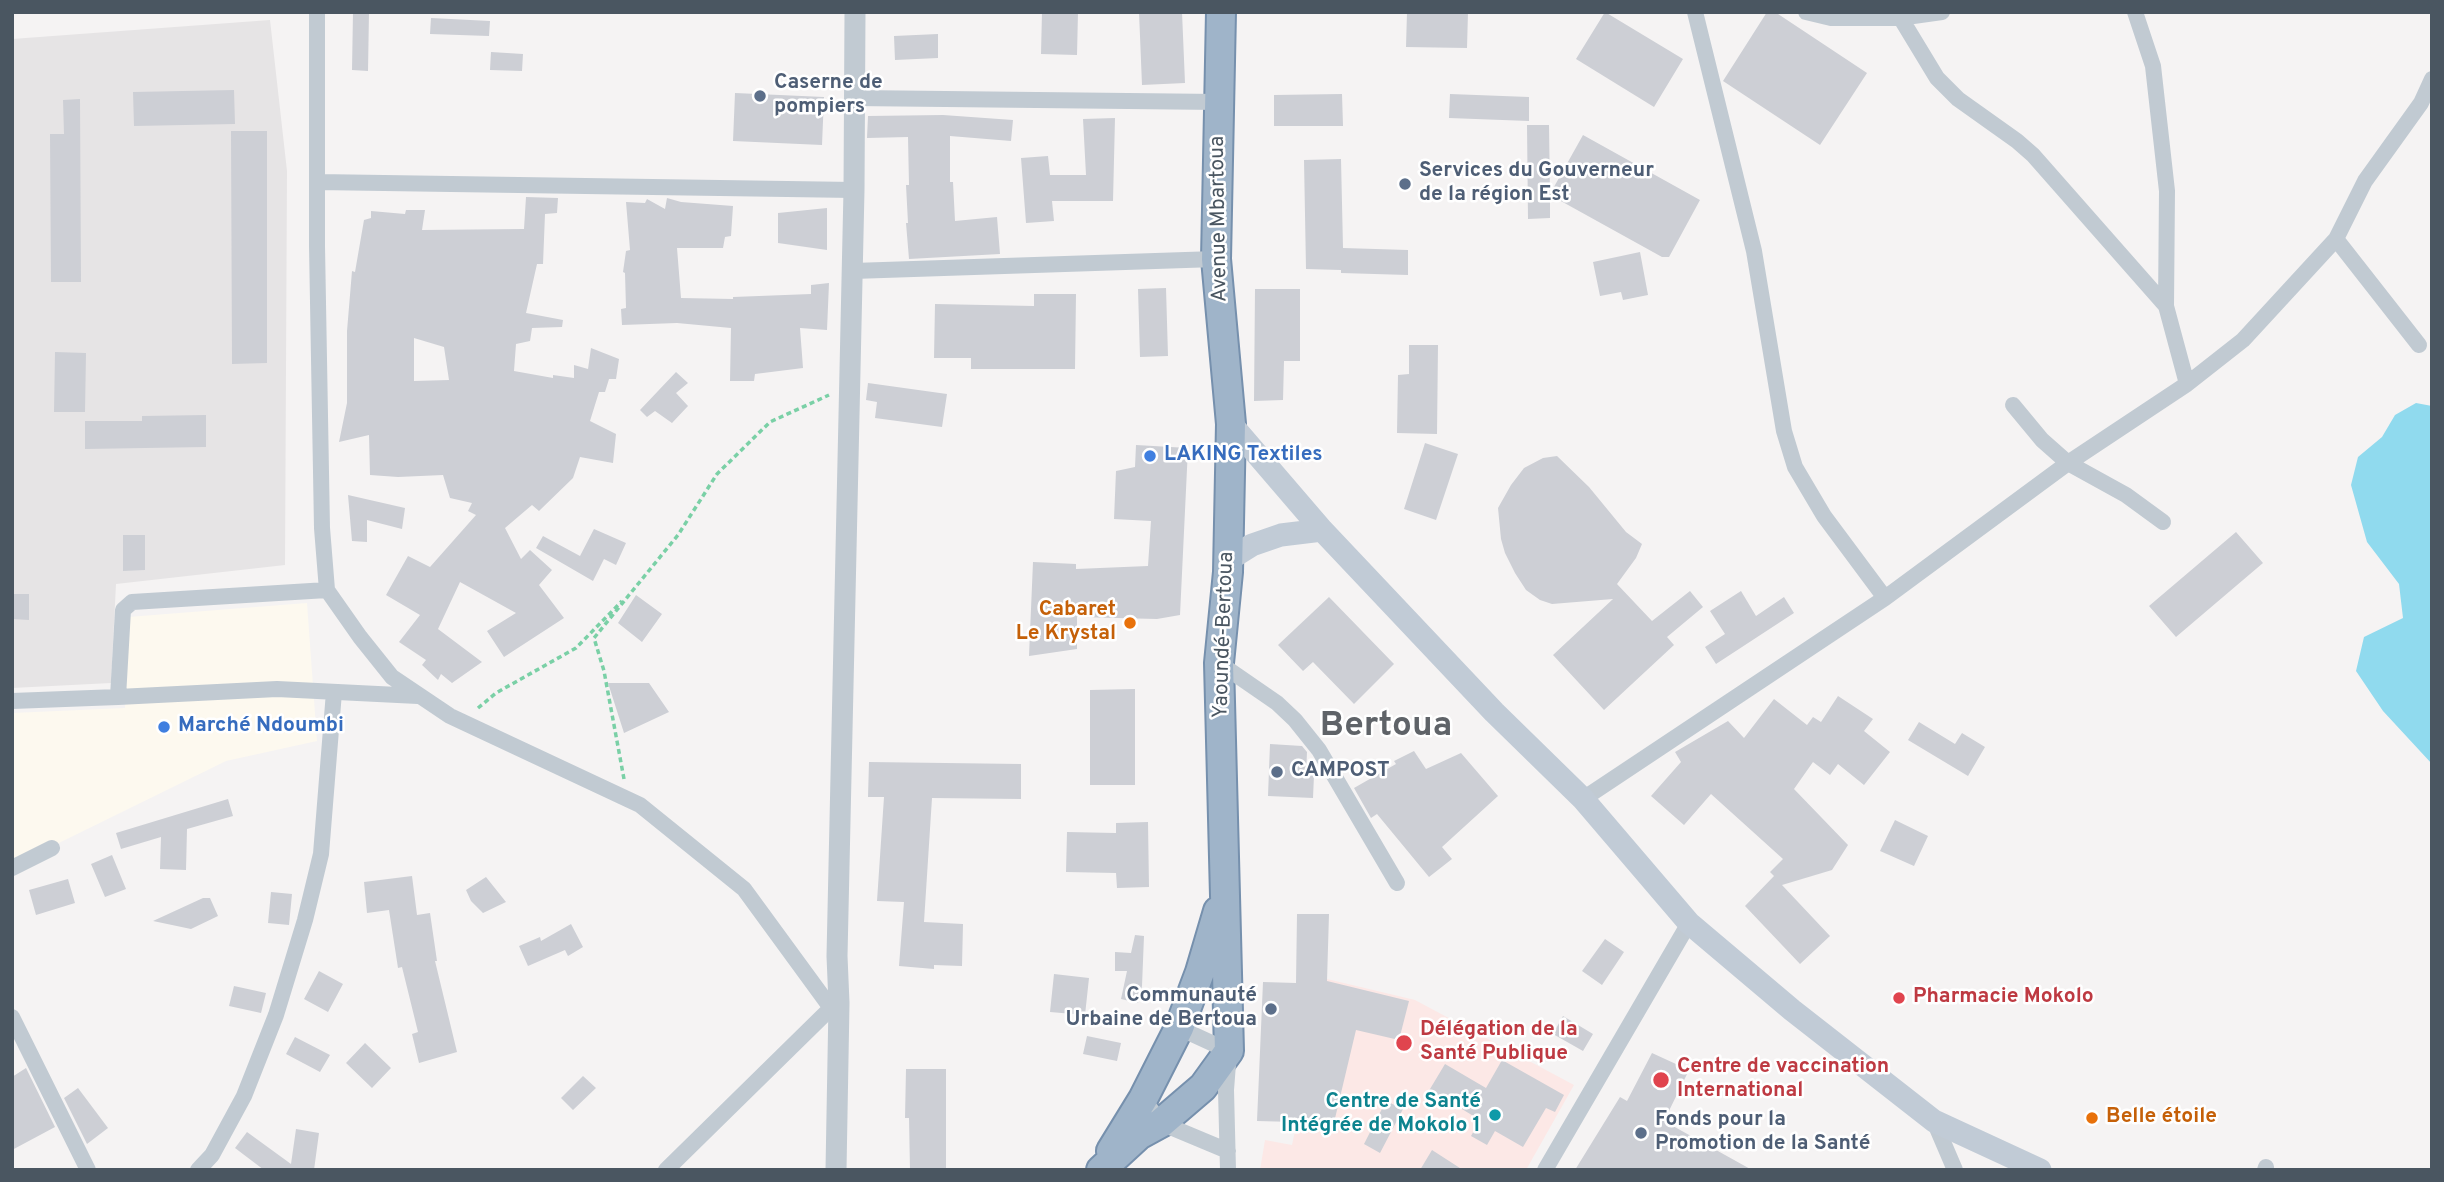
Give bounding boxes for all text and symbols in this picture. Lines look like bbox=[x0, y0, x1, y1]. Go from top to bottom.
place label: Caserne de pompiers bbox=[774, 71, 883, 121]
marker: Caserne de pompiers bbox=[752, 88, 768, 104]
street label: Avenue Mbartoua bbox=[1206, 136, 1234, 302]
place label: Services du Gouverneur de la région Est bbox=[1419, 159, 1654, 209]
marker: Services du Gouverneur de la région Est bbox=[1397, 176, 1413, 192]
place label: LAKING Textiles bbox=[1164, 443, 1322, 469]
marker: LAKING Textiles bbox=[1142, 448, 1158, 464]
street label: Yaoundé-Bertoua bbox=[1209, 551, 1241, 719]
place label: Cabaret Le Krystal bbox=[1016, 598, 1116, 648]
marker: Cabaret Le Krystal bbox=[1122, 615, 1138, 631]
district label: Bertoua bbox=[1320, 707, 1452, 749]
place label: Marché Ndoumbi bbox=[178, 714, 344, 740]
marker: Marché Ndoumbi bbox=[156, 719, 172, 735]
place label: CAMPOST bbox=[1291, 759, 1390, 785]
marker: CAMPOST bbox=[1269, 764, 1285, 780]
place label: Communauté Urbaine de Bertoua bbox=[1066, 984, 1257, 1034]
place label: Pharmacie Mokolo bbox=[1913, 985, 2094, 1011]
marker: Pharmacie Mokolo bbox=[1891, 990, 1907, 1006]
marker: Communauté Urbaine de Bertoua bbox=[1263, 1001, 1279, 1017]
place label: Délégation de la Santé Publique bbox=[1420, 1018, 1578, 1068]
marker: Délégation de la Santé Publique bbox=[1394, 1033, 1414, 1053]
place label: Centre de vaccination International bbox=[1677, 1055, 1889, 1105]
marker: Centre de vaccination International bbox=[1651, 1070, 1671, 1090]
place label: Centre de Santé Intégrée de Mokolo 1 bbox=[1281, 1090, 1481, 1140]
place label: Belle étoile bbox=[2106, 1105, 2217, 1131]
marker: Centre de Santé Intégrée de Mokolo 1 bbox=[1487, 1107, 1503, 1123]
place label: Fonds pour la Promotion de la Santé bbox=[1655, 1108, 1870, 1158]
marker: Belle étoile bbox=[2084, 1110, 2100, 1126]
marker: Fonds pour la Promotion de la Santé bbox=[1633, 1125, 1649, 1141]

